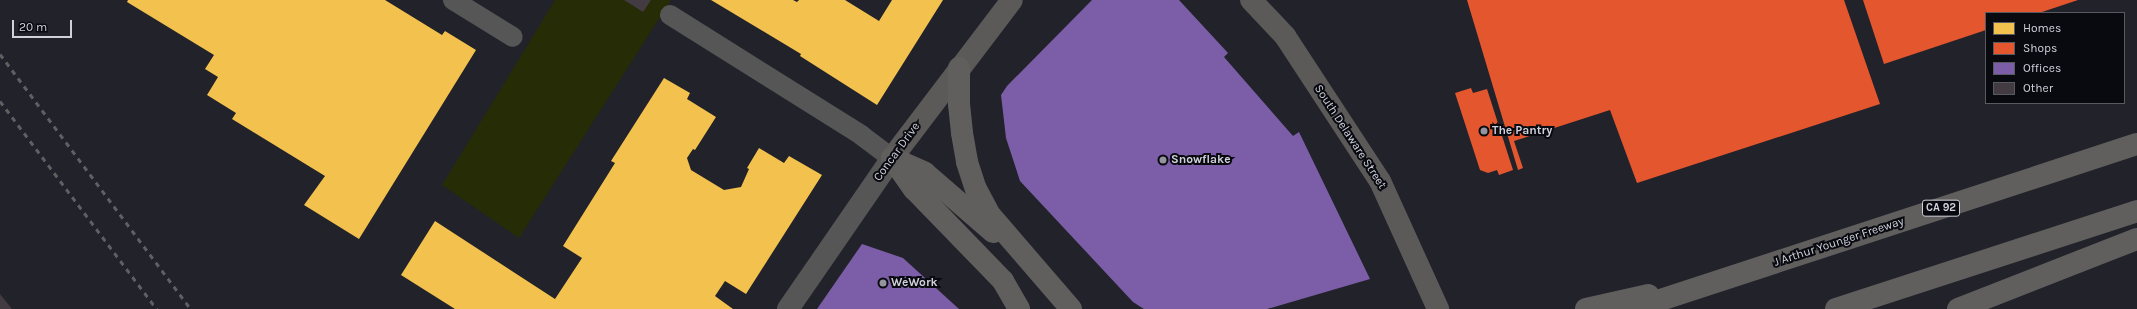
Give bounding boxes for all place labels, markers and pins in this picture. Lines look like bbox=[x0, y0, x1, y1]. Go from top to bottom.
place label: The Pantry bbox=[1492, 124, 1552, 138]
marker: The Pantry bbox=[1479, 126, 1489, 136]
place label: Snowflake bbox=[1171, 153, 1231, 167]
marker: Snowflake bbox=[1158, 155, 1168, 165]
place label: WeWork bbox=[891, 276, 938, 290]
marker: WeWork bbox=[878, 278, 888, 288]

